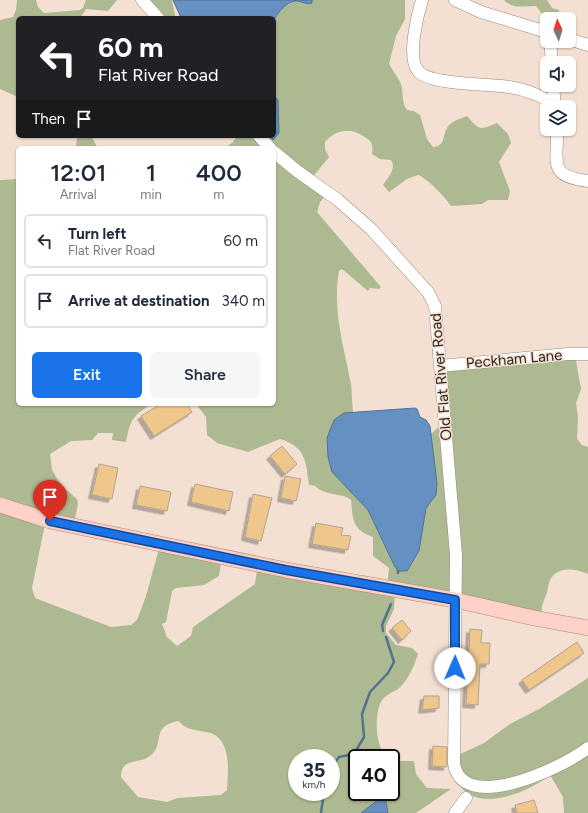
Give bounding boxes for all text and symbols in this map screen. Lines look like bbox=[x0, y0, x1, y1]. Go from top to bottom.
north arrow bbox=[540, 12, 576, 48]
map controls bbox=[540, 12, 576, 136]
text: 60 m bbox=[98, 30, 163, 64]
icon: left bbox=[32, 32, 84, 84]
button: sound bbox=[540, 56, 576, 92]
text: Flat River Road bbox=[98, 64, 219, 86]
button: layers bbox=[540, 100, 576, 136]
icon: arrive bbox=[73, 108, 95, 130]
text: Then bbox=[32, 110, 65, 128]
text: 12:01 bbox=[50, 158, 106, 187]
text: 1 bbox=[146, 158, 156, 187]
text: 400 bbox=[196, 158, 242, 187]
text: Arrival bbox=[60, 187, 97, 202]
text: min bbox=[140, 187, 162, 202]
text: m bbox=[213, 187, 224, 202]
text: Turn left bbox=[68, 225, 126, 243]
icon: left bbox=[34, 230, 56, 252]
text: 60 m bbox=[223, 232, 258, 250]
text: Flat River Road bbox=[68, 243, 155, 258]
icon: arrive bbox=[34, 290, 56, 312]
text: Arrive at destination bbox=[68, 292, 209, 310]
text: 340 m bbox=[221, 292, 265, 310]
street label: Old Flat River Road bbox=[426, 313, 456, 441]
street label: Peckham Lane bbox=[465, 346, 563, 372]
button: Exit bbox=[32, 352, 142, 398]
button: Share bbox=[150, 352, 260, 398]
pin bbox=[33, 480, 67, 521]
icon: arrive bbox=[39, 486, 61, 508]
position arrow bbox=[434, 647, 476, 689]
speed limit sign: 40 bbox=[348, 749, 400, 801]
text: 35 bbox=[303, 758, 325, 782]
text: km/h bbox=[303, 778, 325, 791]

